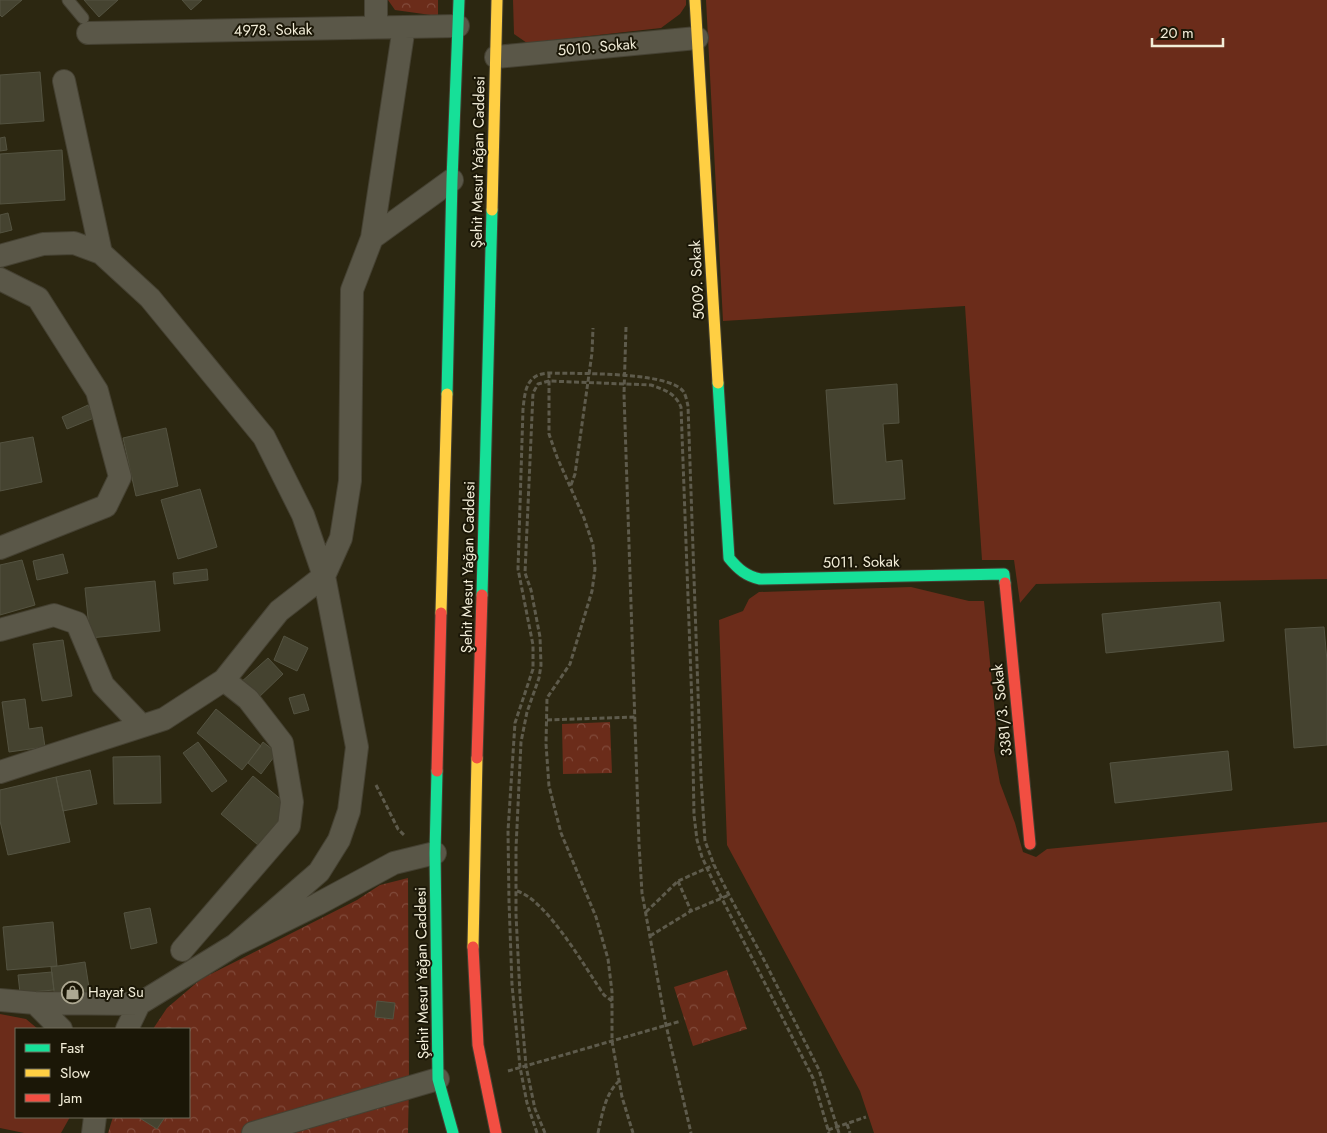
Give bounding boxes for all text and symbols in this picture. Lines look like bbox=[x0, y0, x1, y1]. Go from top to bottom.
scale bar bbox=[1152, 15, 1223, 47]
street label: 4978. Sokak bbox=[234, 18, 313, 42]
text: 20 m bbox=[1160, 22, 1194, 44]
street label: 5010. Sokak bbox=[557, 33, 638, 61]
street label: Şehit Mesut Yağan Caddesi bbox=[465, 76, 491, 248]
street label: 5009. Sokak bbox=[684, 239, 710, 320]
street label: Şehit Mesut Yağan Caddesi bbox=[455, 481, 481, 653]
street label: 5011. Sokak bbox=[822, 550, 900, 574]
street label: 3381/3. Sokak bbox=[986, 662, 1018, 757]
street label: Şehit Mesut Yağan Caddesi bbox=[409, 887, 435, 1059]
shop icon: Hayat Su bbox=[60, 980, 84, 1004]
place label: Hayat Su bbox=[88, 981, 144, 1003]
legend bbox=[15, 1028, 190, 1118]
text: Fast bbox=[60, 1037, 84, 1059]
text: Slow bbox=[60, 1062, 91, 1084]
text: Jam bbox=[58, 1087, 83, 1109]

